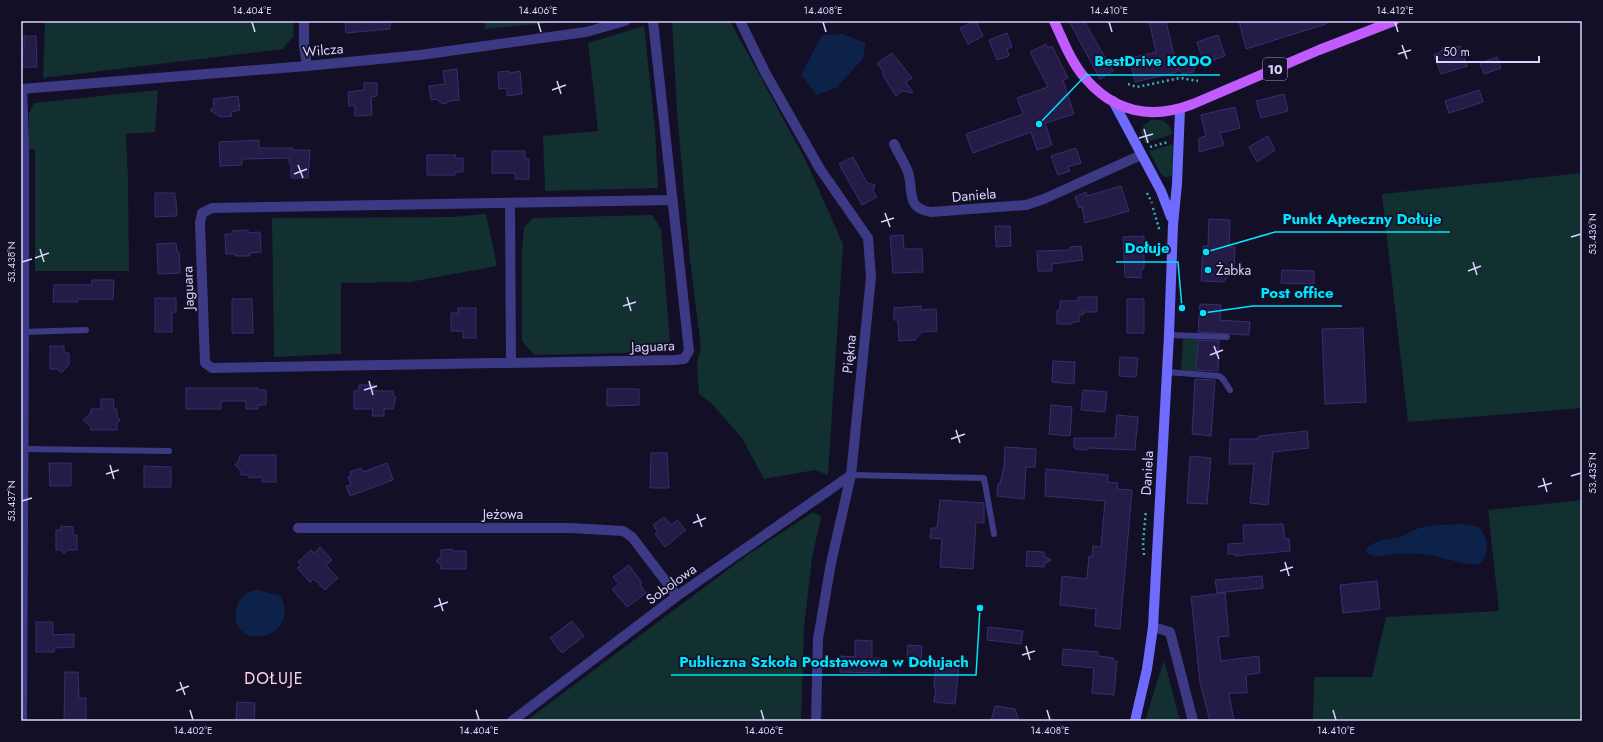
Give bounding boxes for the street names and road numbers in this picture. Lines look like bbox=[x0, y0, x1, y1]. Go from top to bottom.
street label: Wilcza bbox=[302, 38, 344, 62]
road number: 10 bbox=[1263, 58, 1287, 80]
street label: Daniela bbox=[951, 183, 997, 207]
street label: Jaguara bbox=[177, 266, 199, 312]
street label: Piękna bbox=[837, 334, 861, 374]
street label: Jaguara bbox=[629, 335, 675, 357]
street label: Daniela bbox=[1136, 450, 1158, 496]
street label: Jeżowa bbox=[481, 504, 523, 524]
street label: Sobolowa bbox=[642, 559, 700, 609]

